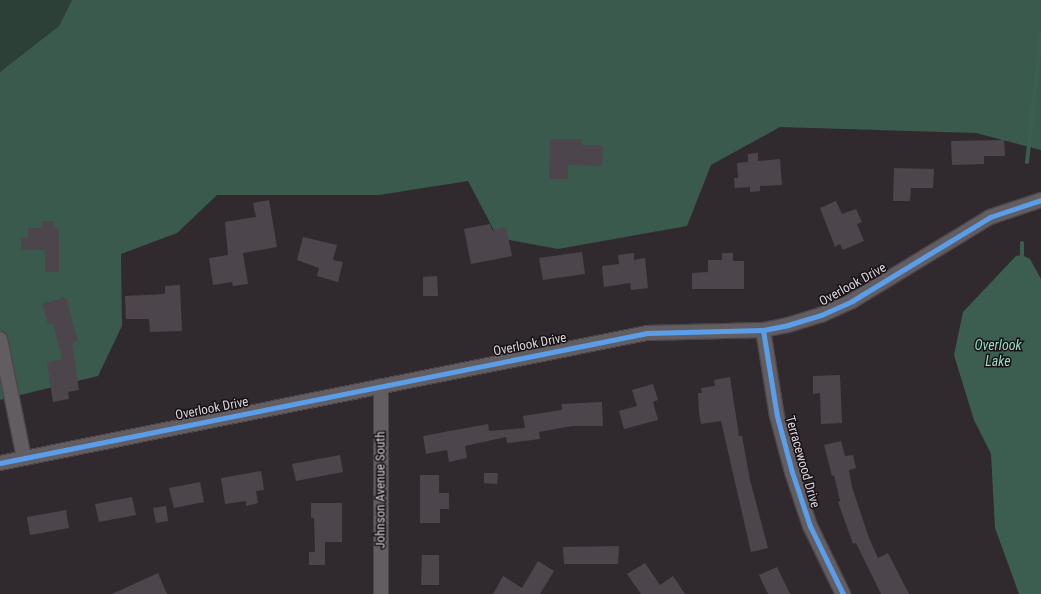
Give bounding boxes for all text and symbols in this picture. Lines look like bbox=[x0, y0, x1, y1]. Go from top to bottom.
street label: Overlook Drive bbox=[817, 260, 889, 310]
street label: Overlook Drive bbox=[492, 330, 568, 360]
water label: Overlook Lake bbox=[974, 337, 1022, 370]
street label: Overlook Drive bbox=[174, 394, 250, 424]
street label: Terracewood Drive bbox=[781, 414, 823, 510]
street label: Johnson Avenue South bbox=[373, 431, 389, 549]

